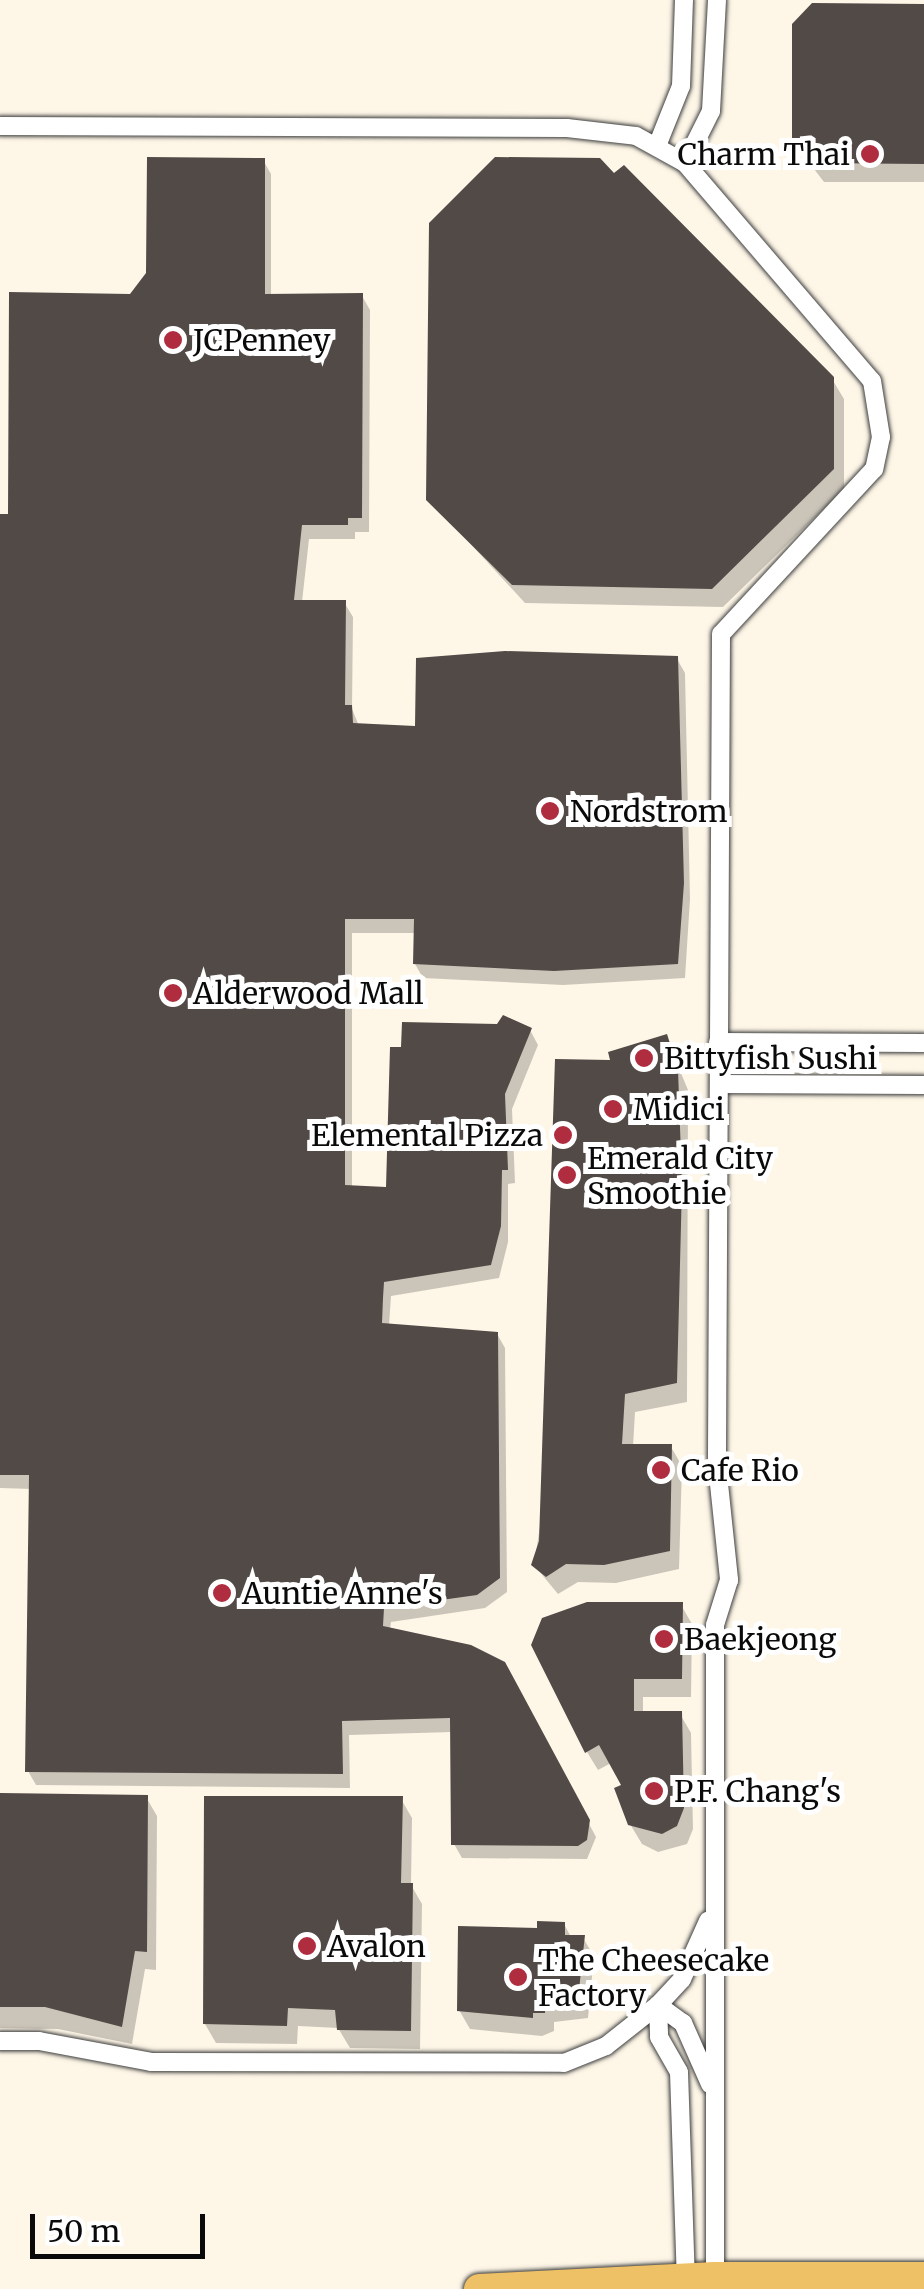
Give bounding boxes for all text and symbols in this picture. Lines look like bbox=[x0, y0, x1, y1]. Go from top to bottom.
place label: Charm Thai bbox=[677, 136, 850, 172]
marker: Charm Thai bbox=[859, 143, 881, 165]
place label: JCPenney bbox=[193, 322, 330, 358]
marker: JCPenney bbox=[162, 329, 184, 351]
place label: Nordstrom bbox=[570, 793, 728, 829]
marker: Nordstrom bbox=[539, 800, 561, 822]
place label: Alderwood Mall bbox=[193, 975, 424, 1011]
marker: Alderwood Mall bbox=[162, 982, 184, 1004]
place label: Bittyfish Sushi bbox=[664, 1040, 877, 1076]
marker: Bittyfish Sushi bbox=[633, 1047, 655, 1069]
place label: Midici bbox=[633, 1091, 725, 1127]
marker: Midici bbox=[602, 1098, 624, 1120]
place label: Elemental Pizza bbox=[311, 1117, 543, 1153]
marker: Elemental Pizza bbox=[552, 1124, 574, 1146]
place label: Emerald City Smoothie bbox=[587, 1140, 773, 1210]
marker: Emerald City Smoothie bbox=[556, 1164, 578, 1186]
place label: Cafe Rio bbox=[681, 1452, 799, 1488]
marker: Cafe Rio bbox=[650, 1459, 672, 1481]
place label: Auntie Anne's bbox=[242, 1575, 443, 1611]
marker: Auntie Anne's bbox=[211, 1582, 233, 1604]
place label: Baekjeong bbox=[684, 1621, 836, 1657]
marker: Baekjeong bbox=[653, 1628, 675, 1650]
place label: P.F. Chang's bbox=[674, 1773, 841, 1809]
marker: P.F. Chang's bbox=[643, 1780, 665, 1802]
place label: Avalon bbox=[327, 1928, 426, 1964]
marker: Avalon bbox=[296, 1935, 318, 1957]
place label: The Cheesecake Factory bbox=[538, 1942, 769, 2012]
marker: The Cheesecake Factory bbox=[507, 1966, 529, 1988]
scale bar bbox=[35, 2194, 210, 2256]
text: 50 m bbox=[47, 2212, 120, 2250]

